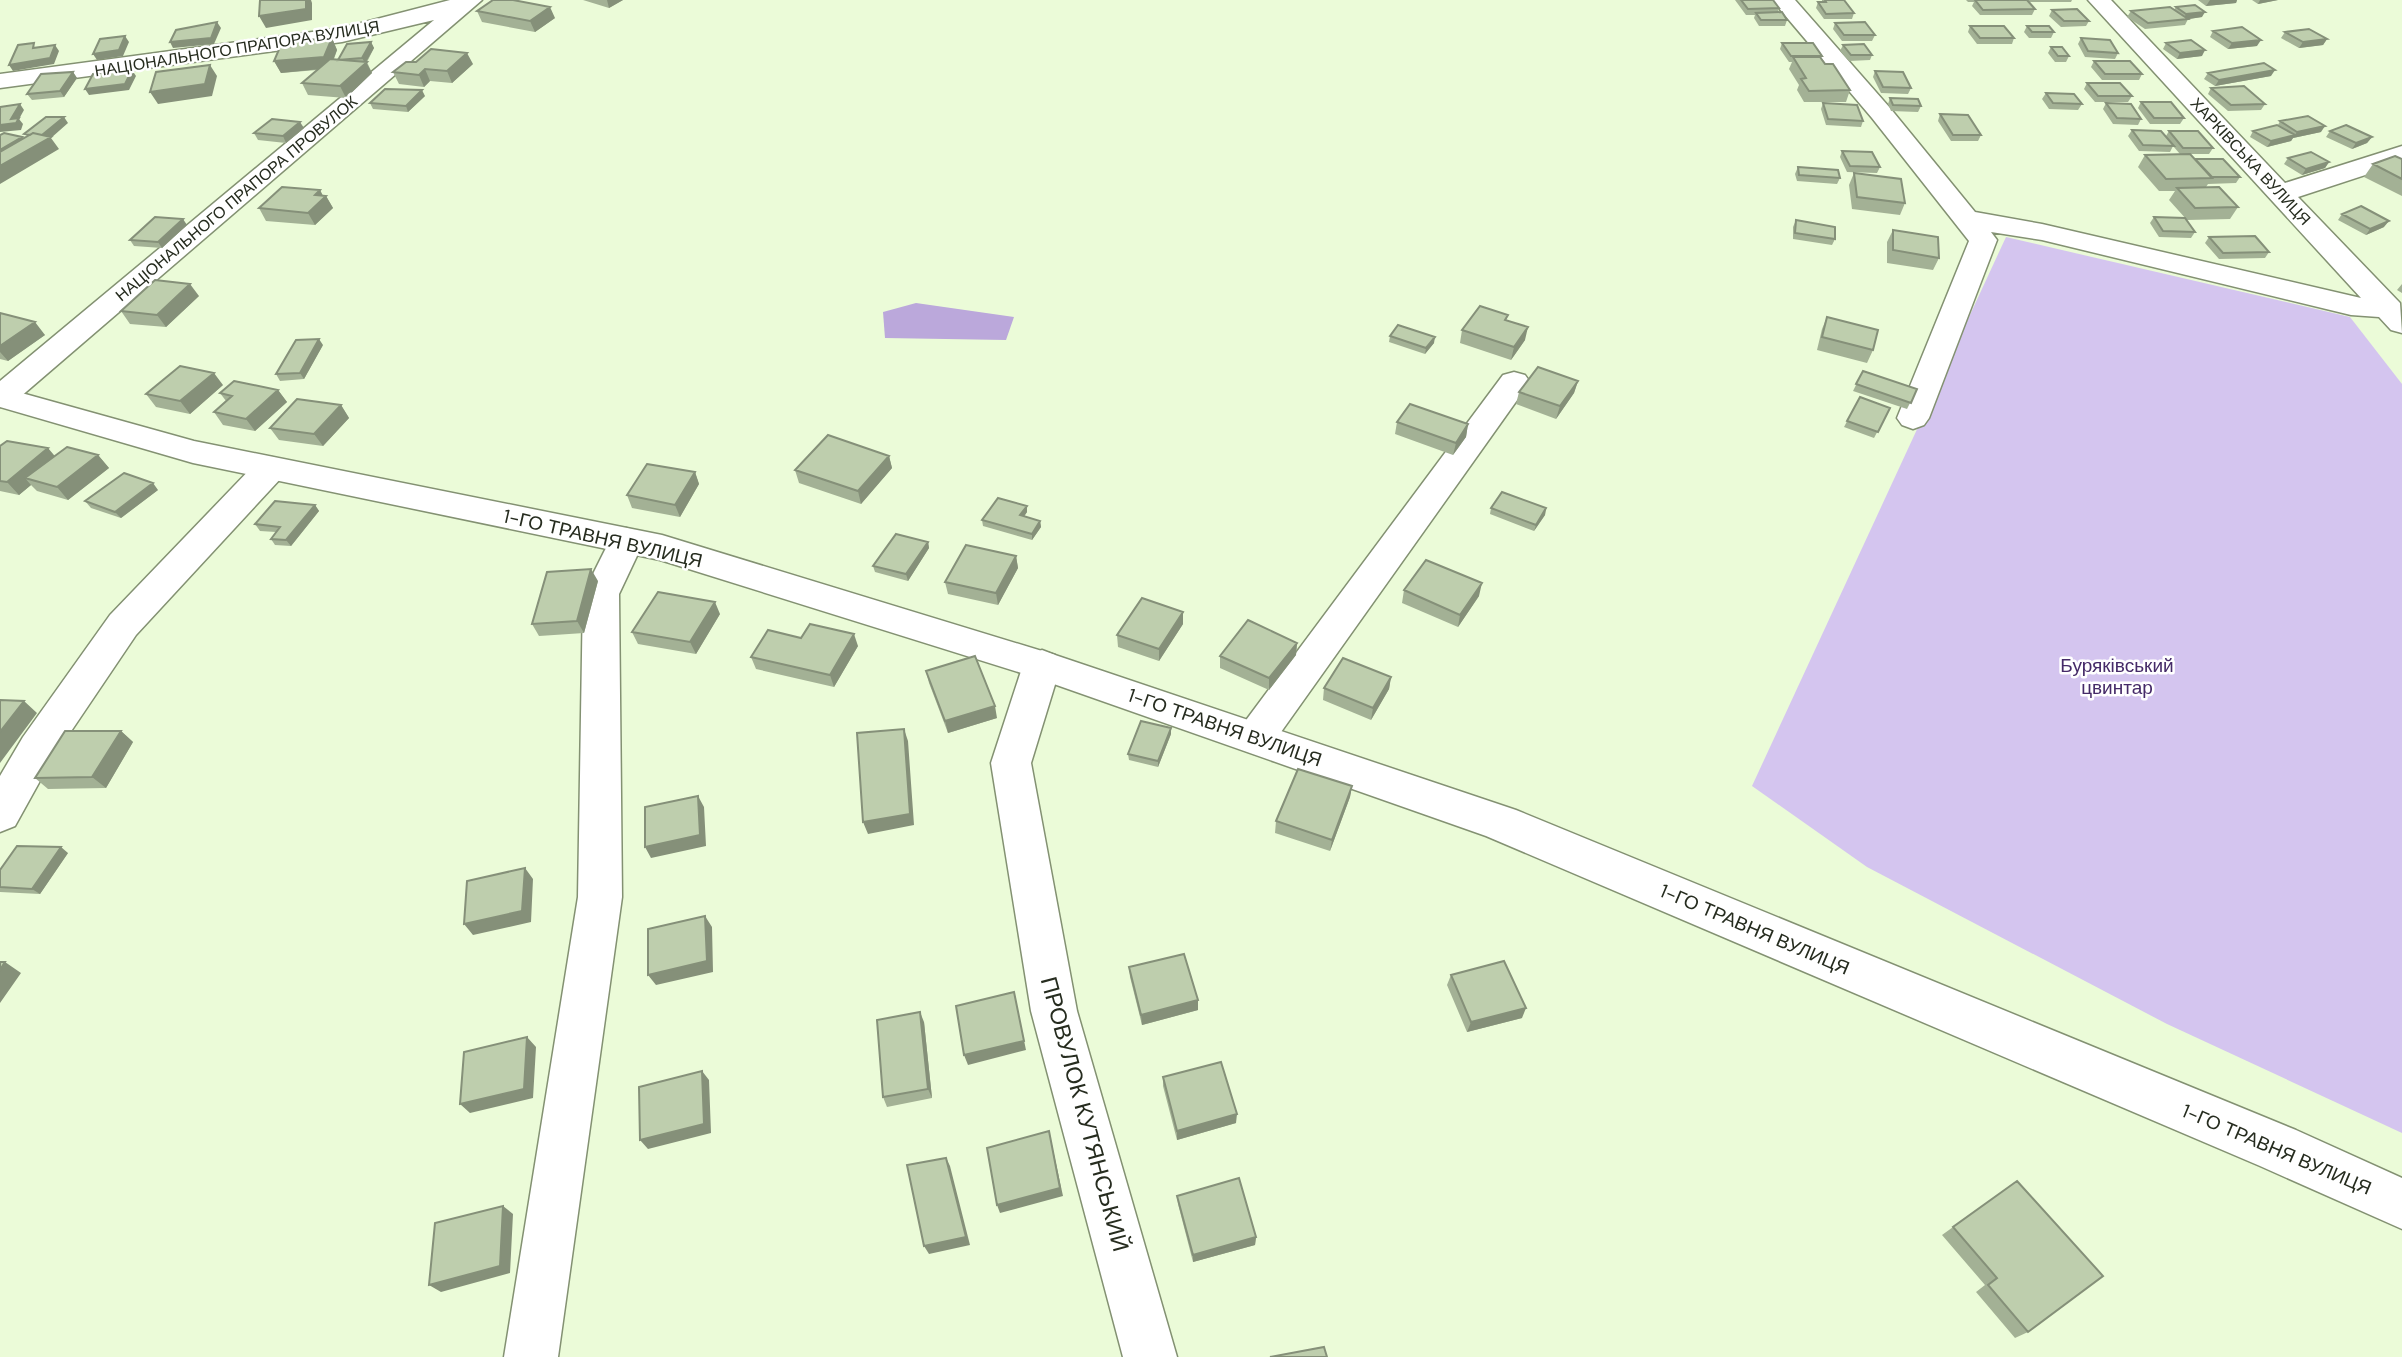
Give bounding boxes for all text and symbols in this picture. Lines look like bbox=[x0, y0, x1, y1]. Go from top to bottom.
street label: НАЦІОНАЛЬНОГО ПРАПОРА ВУЛИЦЯ bbox=[93, 16, 381, 81]
street label: НАЦІОНАЛЬНОГО ПРАПОРА ПРОВУЛОК bbox=[111, 90, 362, 306]
street label: ХАРКІВСЬКА ВУЛИЦЯ bbox=[2186, 93, 2315, 230]
street label: 1-ГО ТРАВНЯ ВУЛИЦЯ bbox=[501, 503, 705, 574]
park label: Буряківський цвинтар bbox=[2060, 653, 2174, 700]
street label: 1-ГО ТРАВНЯ ВУЛИЦЯ bbox=[1125, 683, 1325, 772]
street label: 1-ГО ТРАВНЯ ВУЛИЦЯ bbox=[1656, 878, 1853, 981]
street label: ПРОВУЛОК КУТЯНСЬКИЙ bbox=[1034, 973, 1136, 1255]
street label: 1-ГО ТРАВНЯ ВУЛИЦЯ bbox=[2178, 1098, 2375, 1201]

